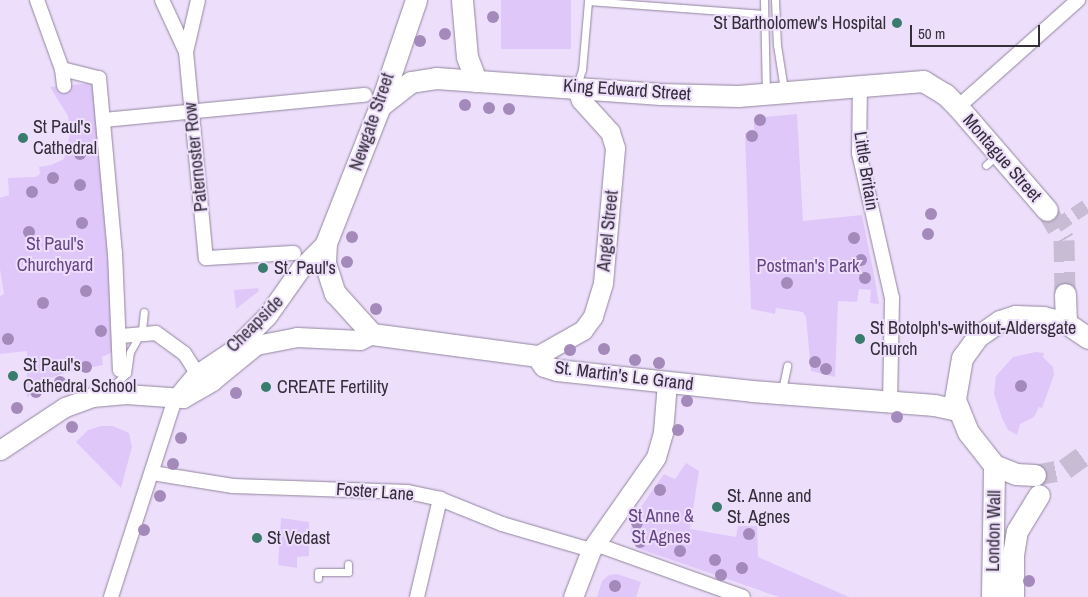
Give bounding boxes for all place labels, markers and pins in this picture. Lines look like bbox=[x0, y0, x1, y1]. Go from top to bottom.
place label: St Bartholomew's Hospital bbox=[713, 12, 886, 34]
marker: St Bartholomew's Hospital bbox=[890, 16, 904, 30]
place label: St Paul's Cathedral bbox=[33, 117, 97, 160]
marker: St Paul's Cathedral bbox=[17, 132, 29, 144]
place label: St. Paul's bbox=[274, 257, 336, 279]
marker: St. Paul's bbox=[256, 261, 270, 275]
place label: St Botolph's-without-Aldersgate Church bbox=[870, 318, 1076, 360]
marker: St Botolph's-without-Aldersgate Church bbox=[854, 333, 866, 345]
place label: St Paul's Cathedral School bbox=[23, 355, 136, 398]
marker: St Paul's Cathedral School bbox=[7, 370, 19, 382]
place label: CREATE Fertility bbox=[277, 376, 388, 398]
marker: CREATE Fertility bbox=[259, 380, 273, 394]
place label: St. Anne and St. Agnes bbox=[727, 486, 812, 528]
marker: St. Anne and St. Agnes bbox=[711, 501, 723, 513]
place label: St Vedast bbox=[267, 527, 330, 549]
marker: St Vedast bbox=[251, 532, 263, 544]

